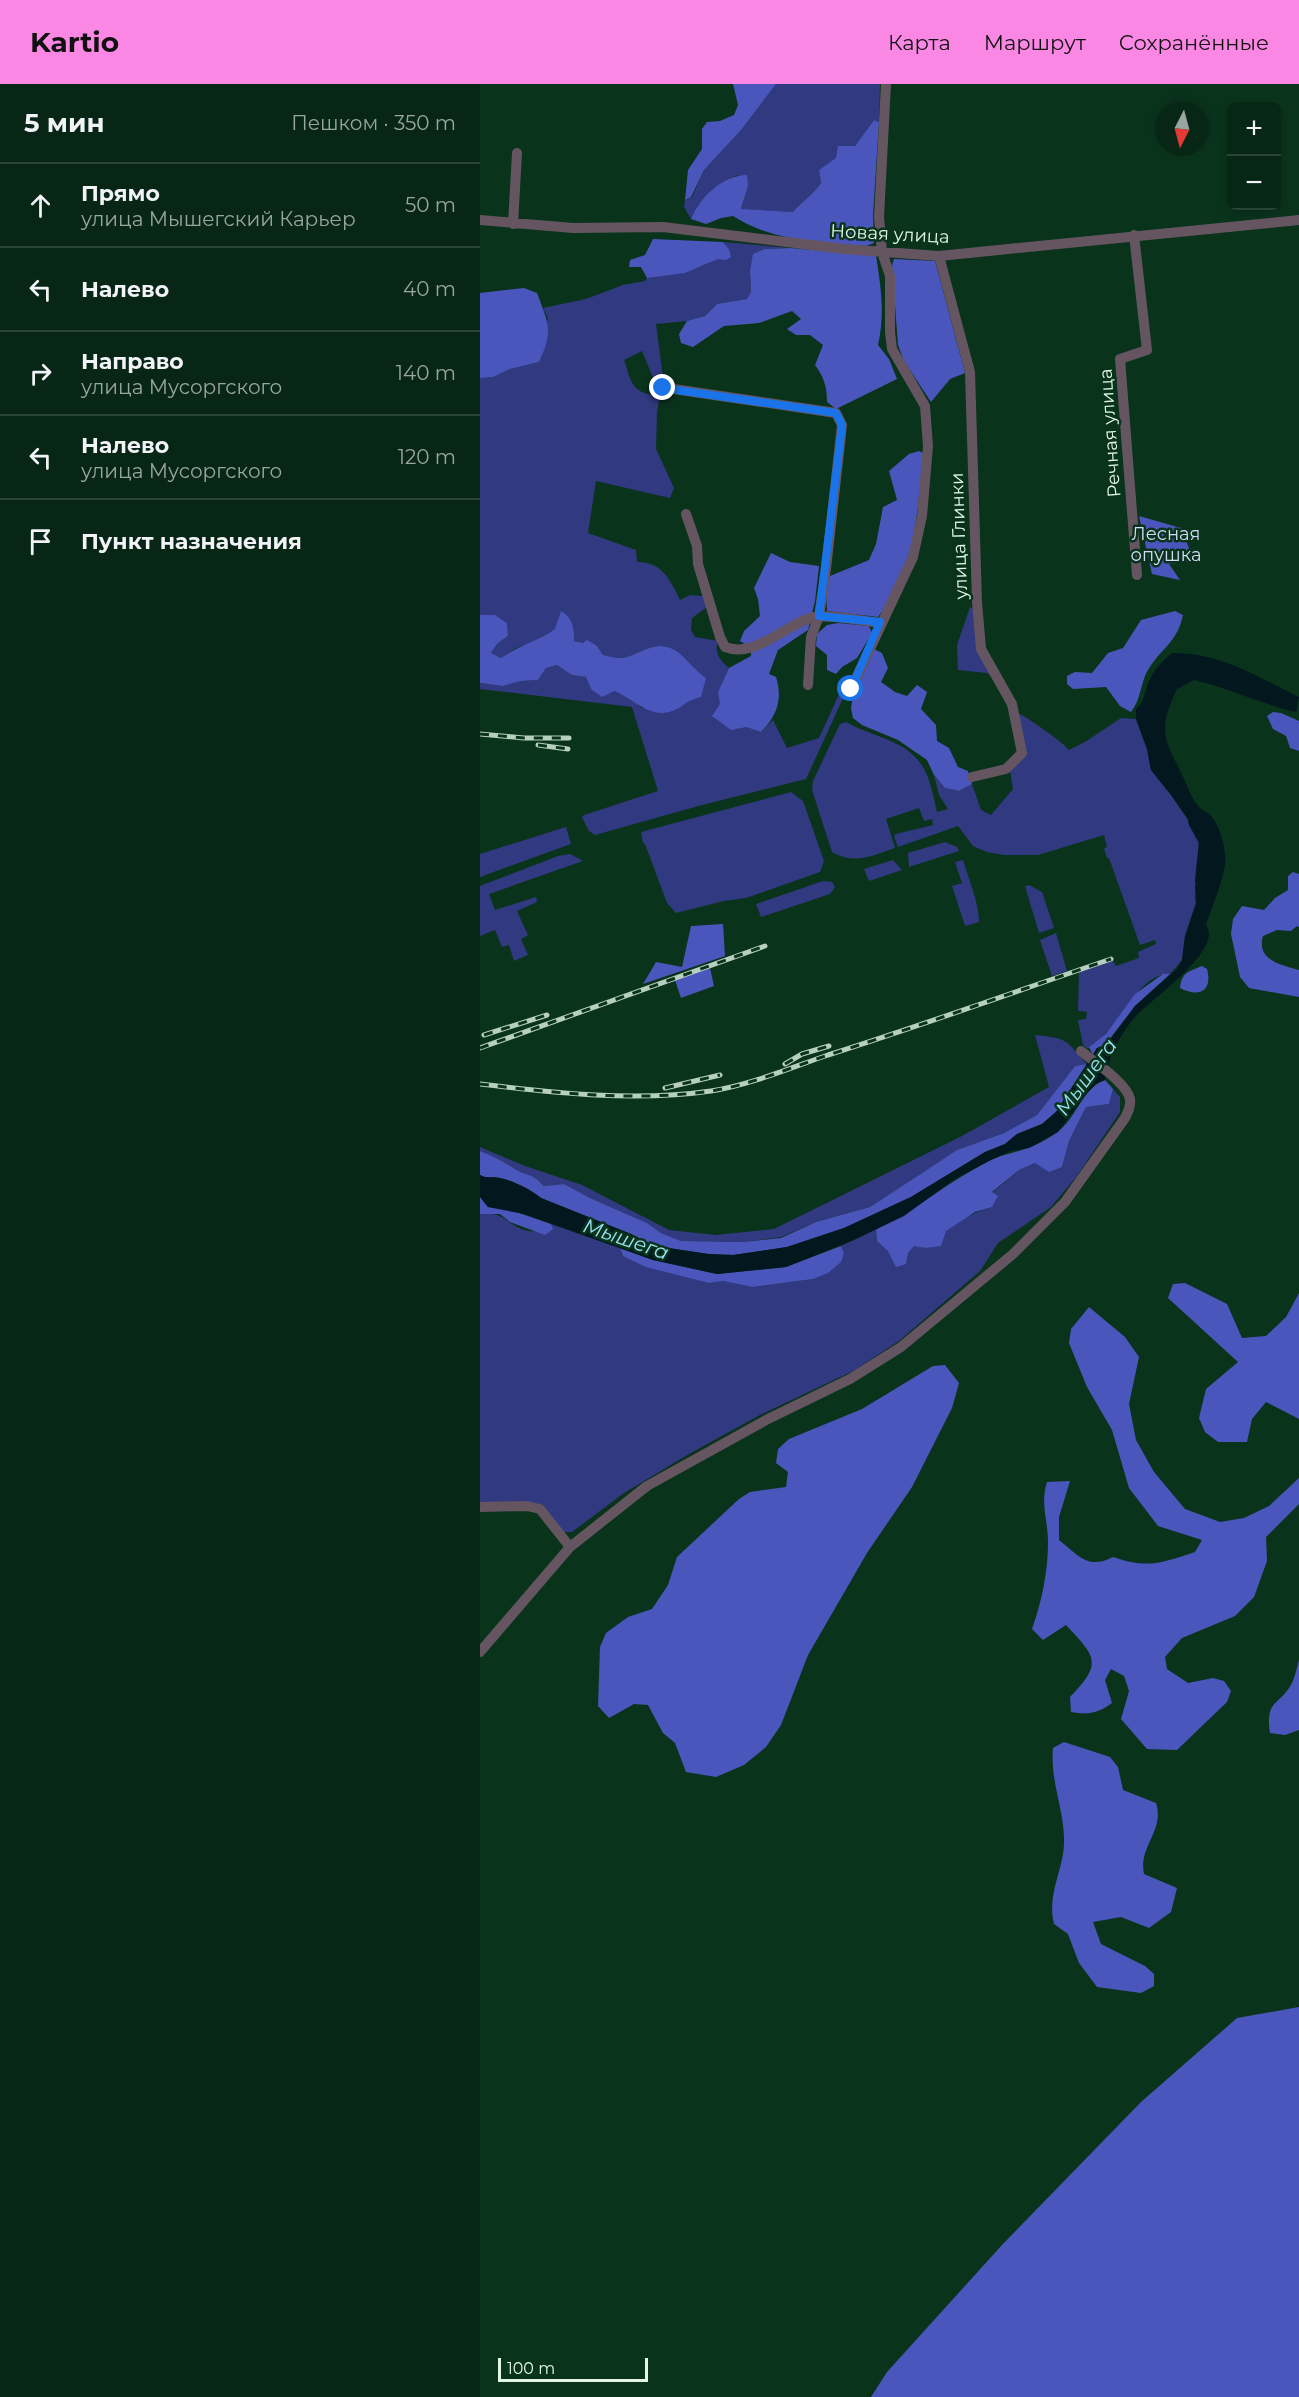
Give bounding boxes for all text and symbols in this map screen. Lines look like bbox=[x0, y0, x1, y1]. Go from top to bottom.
text: Kartio bbox=[30, 25, 119, 59]
text: Карта bbox=[888, 30, 951, 55]
text: Маршрут bbox=[984, 30, 1086, 55]
text: Сохранённые bbox=[1119, 30, 1269, 55]
north arrow bbox=[1155, 102, 1209, 156]
map controls bbox=[1227, 102, 1281, 210]
button: + bbox=[1227, 102, 1281, 156]
text: 5 мин bbox=[24, 107, 105, 139]
text: Пешком · 350 m bbox=[291, 111, 456, 135]
button: − bbox=[1227, 156, 1281, 210]
text: Прямо bbox=[81, 180, 160, 207]
icon: ahead bbox=[24, 189, 57, 222]
text: 50 m bbox=[405, 193, 456, 217]
text: улица Мышегский Карьер bbox=[81, 207, 356, 231]
street label: Новая улица bbox=[830, 220, 950, 248]
icon: left bbox=[24, 273, 57, 306]
text: Налево bbox=[81, 276, 169, 303]
text: 40 m bbox=[403, 277, 456, 301]
text: Направо bbox=[81, 348, 184, 375]
icon: right bbox=[24, 357, 57, 390]
text: 140 m bbox=[396, 361, 456, 385]
street label: Речная улица bbox=[1095, 368, 1125, 498]
route end bbox=[649, 374, 675, 400]
text: улица Мусоргского bbox=[81, 375, 282, 399]
text: Налево bbox=[81, 432, 169, 459]
icon: left bbox=[24, 441, 57, 474]
text: 120 m bbox=[398, 445, 456, 469]
text: улица Мусоргского bbox=[81, 459, 282, 483]
street label: улица Глинки bbox=[946, 472, 972, 601]
park label: Лесная опушка bbox=[1130, 523, 1202, 566]
icon: arrive bbox=[24, 525, 57, 558]
text: Пункт назначения bbox=[81, 528, 302, 555]
route start bbox=[837, 675, 863, 701]
water label: Мышега bbox=[1050, 1034, 1122, 1120]
water label: Мышега bbox=[580, 1213, 672, 1265]
scale bar bbox=[498, 2355, 648, 2382]
text: 100 m bbox=[507, 2359, 555, 2378]

